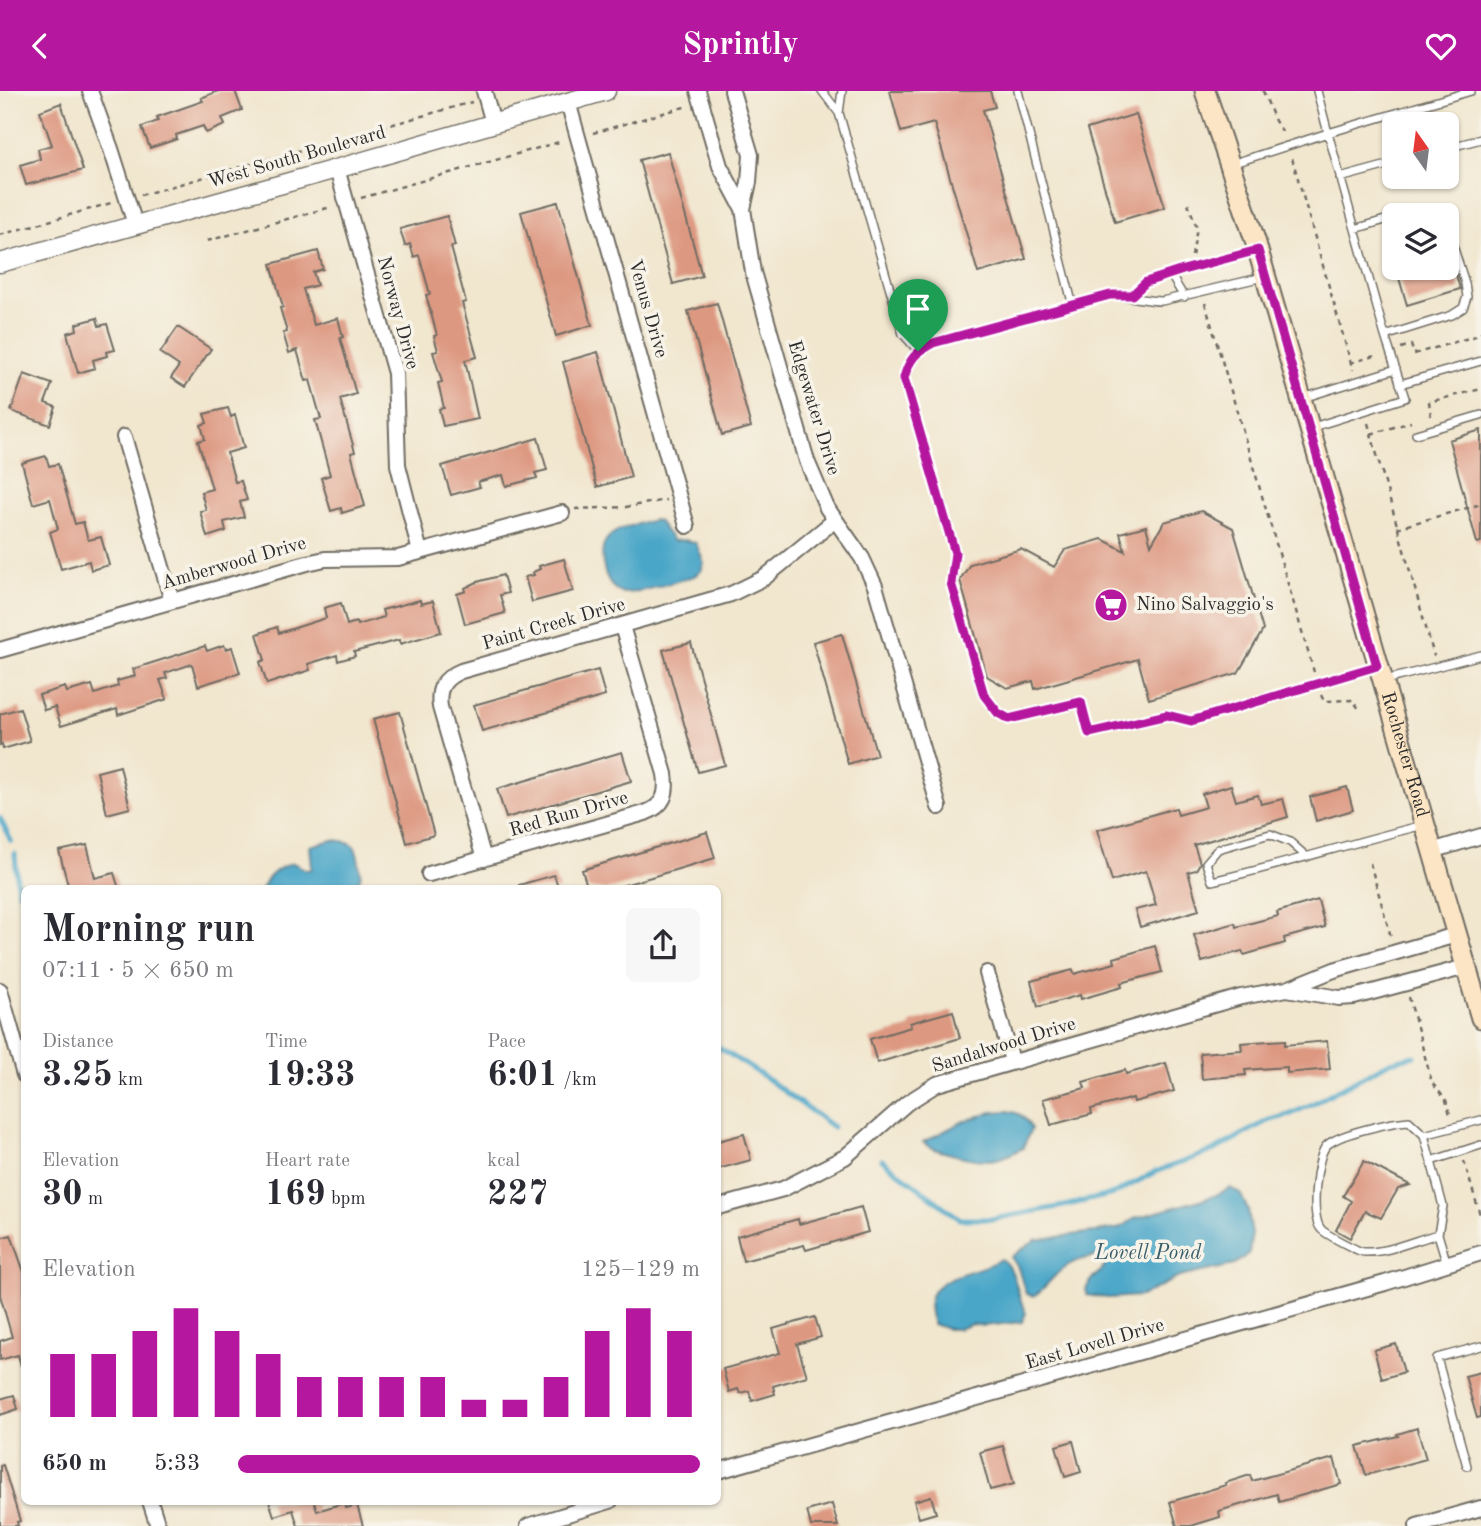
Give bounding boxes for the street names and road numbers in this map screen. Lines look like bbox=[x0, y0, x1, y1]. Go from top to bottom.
street label: West South Boulevard bbox=[206, 123, 388, 193]
street label: Norway Drive bbox=[373, 254, 421, 372]
street label: Venus Drive bbox=[624, 258, 670, 360]
street label: Edgewater Drive bbox=[783, 338, 843, 478]
street label: Amberwood Drive bbox=[160, 534, 308, 594]
street label: Paint Creek Drive bbox=[480, 596, 628, 654]
street label: Rochester Road bbox=[1377, 690, 1432, 820]
street label: Red Run Drive bbox=[507, 789, 631, 841]
street label: Sandalwood Drive bbox=[930, 1015, 1078, 1077]
street label: East Lovell Drive bbox=[1024, 1316, 1166, 1374]

